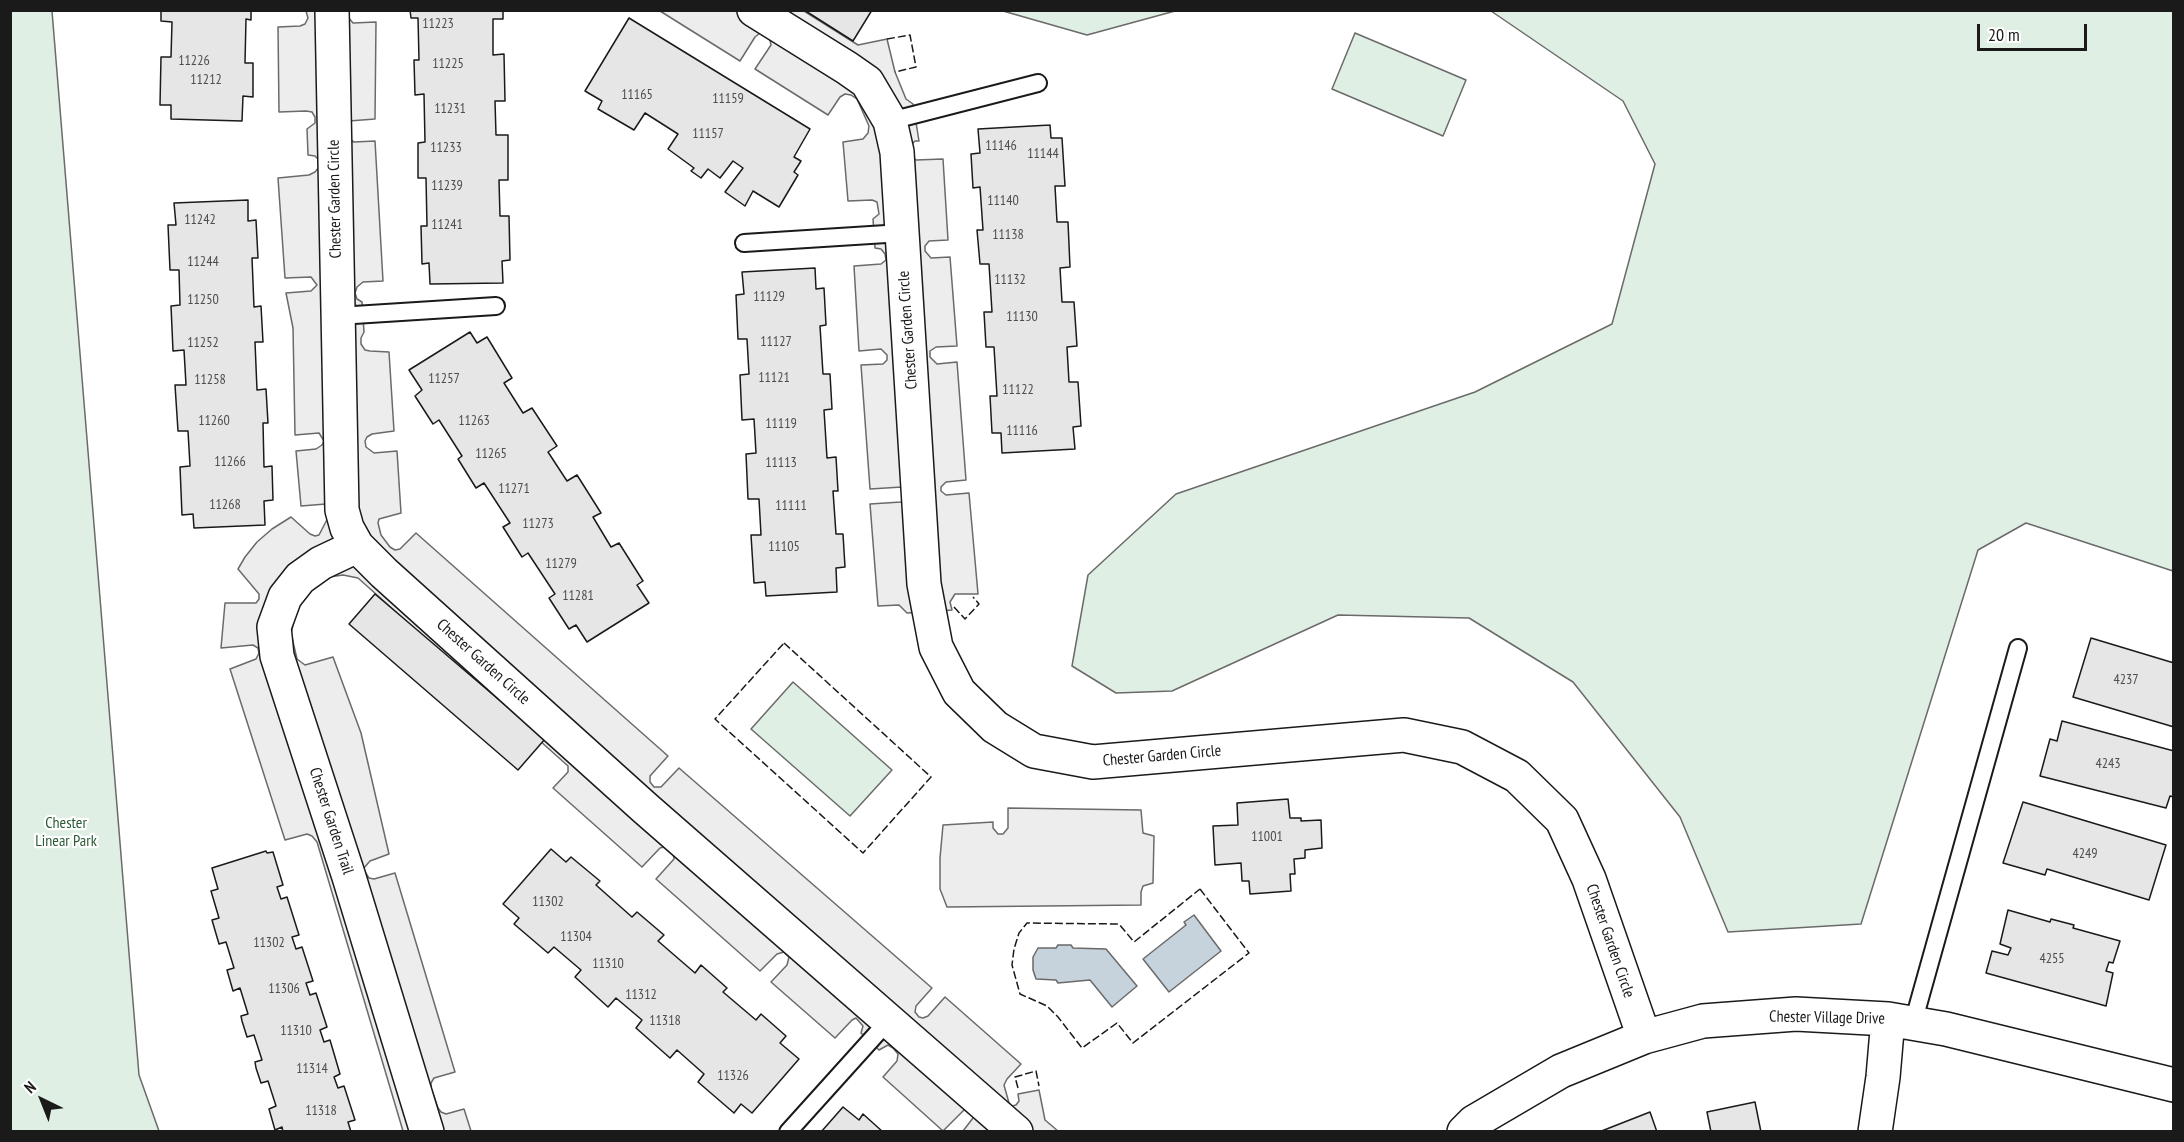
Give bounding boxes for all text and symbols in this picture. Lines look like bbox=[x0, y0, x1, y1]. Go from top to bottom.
scale bar bbox=[1980, 12, 2090, 50]
house number: 11223 bbox=[422, 16, 454, 32]
text: 20 m bbox=[1988, 23, 2020, 46]
house number: 11226 bbox=[178, 53, 210, 69]
house number: 11225 bbox=[432, 56, 464, 72]
house number: 11212 bbox=[190, 72, 222, 88]
house number: 11165 bbox=[621, 87, 653, 103]
house number: 11159 bbox=[712, 91, 744, 107]
house number: 11231 bbox=[434, 101, 466, 117]
house number: 11157 bbox=[692, 126, 724, 142]
house number: 11146 bbox=[985, 138, 1017, 154]
street label: Chester Garden Circle bbox=[324, 139, 346, 259]
house number: 11233 bbox=[430, 140, 462, 156]
house number: 11144 bbox=[1027, 146, 1059, 162]
house number: 11239 bbox=[431, 178, 463, 194]
house number: 11140 bbox=[987, 193, 1019, 209]
house number: 11242 bbox=[184, 212, 216, 228]
house number: 11241 bbox=[431, 217, 463, 233]
house number: 11138 bbox=[992, 227, 1024, 243]
house number: 11244 bbox=[187, 254, 219, 270]
street label: Chester Garden Circle bbox=[894, 270, 922, 390]
house number: 11132 bbox=[994, 272, 1026, 288]
house number: 11129 bbox=[753, 289, 785, 305]
house number: 11250 bbox=[187, 292, 219, 308]
house number: 11130 bbox=[1006, 309, 1038, 325]
house number: 11127 bbox=[760, 334, 792, 350]
house number: 11252 bbox=[187, 335, 219, 351]
house number: 11121 bbox=[758, 370, 790, 386]
house number: 11257 bbox=[428, 371, 460, 387]
house number: 11258 bbox=[194, 372, 226, 388]
house number: 11122 bbox=[1002, 382, 1034, 398]
house number: 11260 bbox=[198, 413, 230, 429]
house number: 11263 bbox=[458, 413, 490, 429]
house number: 11119 bbox=[765, 416, 797, 432]
house number: 11116 bbox=[1006, 423, 1038, 439]
house number: 11265 bbox=[475, 446, 507, 462]
house number: 11266 bbox=[214, 454, 246, 470]
house number: 11113 bbox=[765, 455, 797, 471]
house number: 11271 bbox=[498, 481, 530, 497]
house number: 11268 bbox=[209, 497, 241, 513]
house number: 11111 bbox=[775, 498, 807, 514]
house number: 11273 bbox=[522, 516, 554, 532]
house number: 11105 bbox=[768, 539, 800, 555]
house number: 11279 bbox=[545, 556, 577, 572]
house number: 11281 bbox=[562, 588, 594, 604]
street label: Chester Garden Circle bbox=[432, 615, 534, 709]
house number: 4237 bbox=[2113, 672, 2139, 688]
street label: Chester Garden Circle bbox=[1102, 741, 1222, 771]
house number: 4243 bbox=[2095, 756, 2121, 772]
street label: Chester Garden Trail bbox=[305, 765, 357, 877]
park label: Chester Linear Park bbox=[35, 813, 97, 851]
house number: 11001 bbox=[1251, 829, 1283, 845]
house number: 4249 bbox=[2072, 846, 2098, 862]
street label: Chester Garden Circle bbox=[1582, 882, 1638, 1000]
house number: 11302 bbox=[532, 894, 564, 910]
house number: 11304 bbox=[560, 929, 592, 945]
house number: 11302 bbox=[253, 935, 285, 951]
house number: 4255 bbox=[2039, 951, 2065, 967]
house number: 11310 bbox=[592, 956, 624, 972]
house number: 11306 bbox=[268, 981, 300, 997]
house number: 11312 bbox=[625, 987, 657, 1003]
street label: Chester Village Drive bbox=[1769, 1007, 1885, 1029]
house number: 11318 bbox=[649, 1013, 681, 1029]
house number: 11310 bbox=[280, 1023, 312, 1039]
house number: 11314 bbox=[296, 1061, 328, 1077]
house number: 11326 bbox=[717, 1068, 749, 1084]
north arrow bbox=[12, 1070, 72, 1130]
text: N bbox=[20, 1077, 40, 1097]
house number: 11318 bbox=[305, 1103, 337, 1119]

